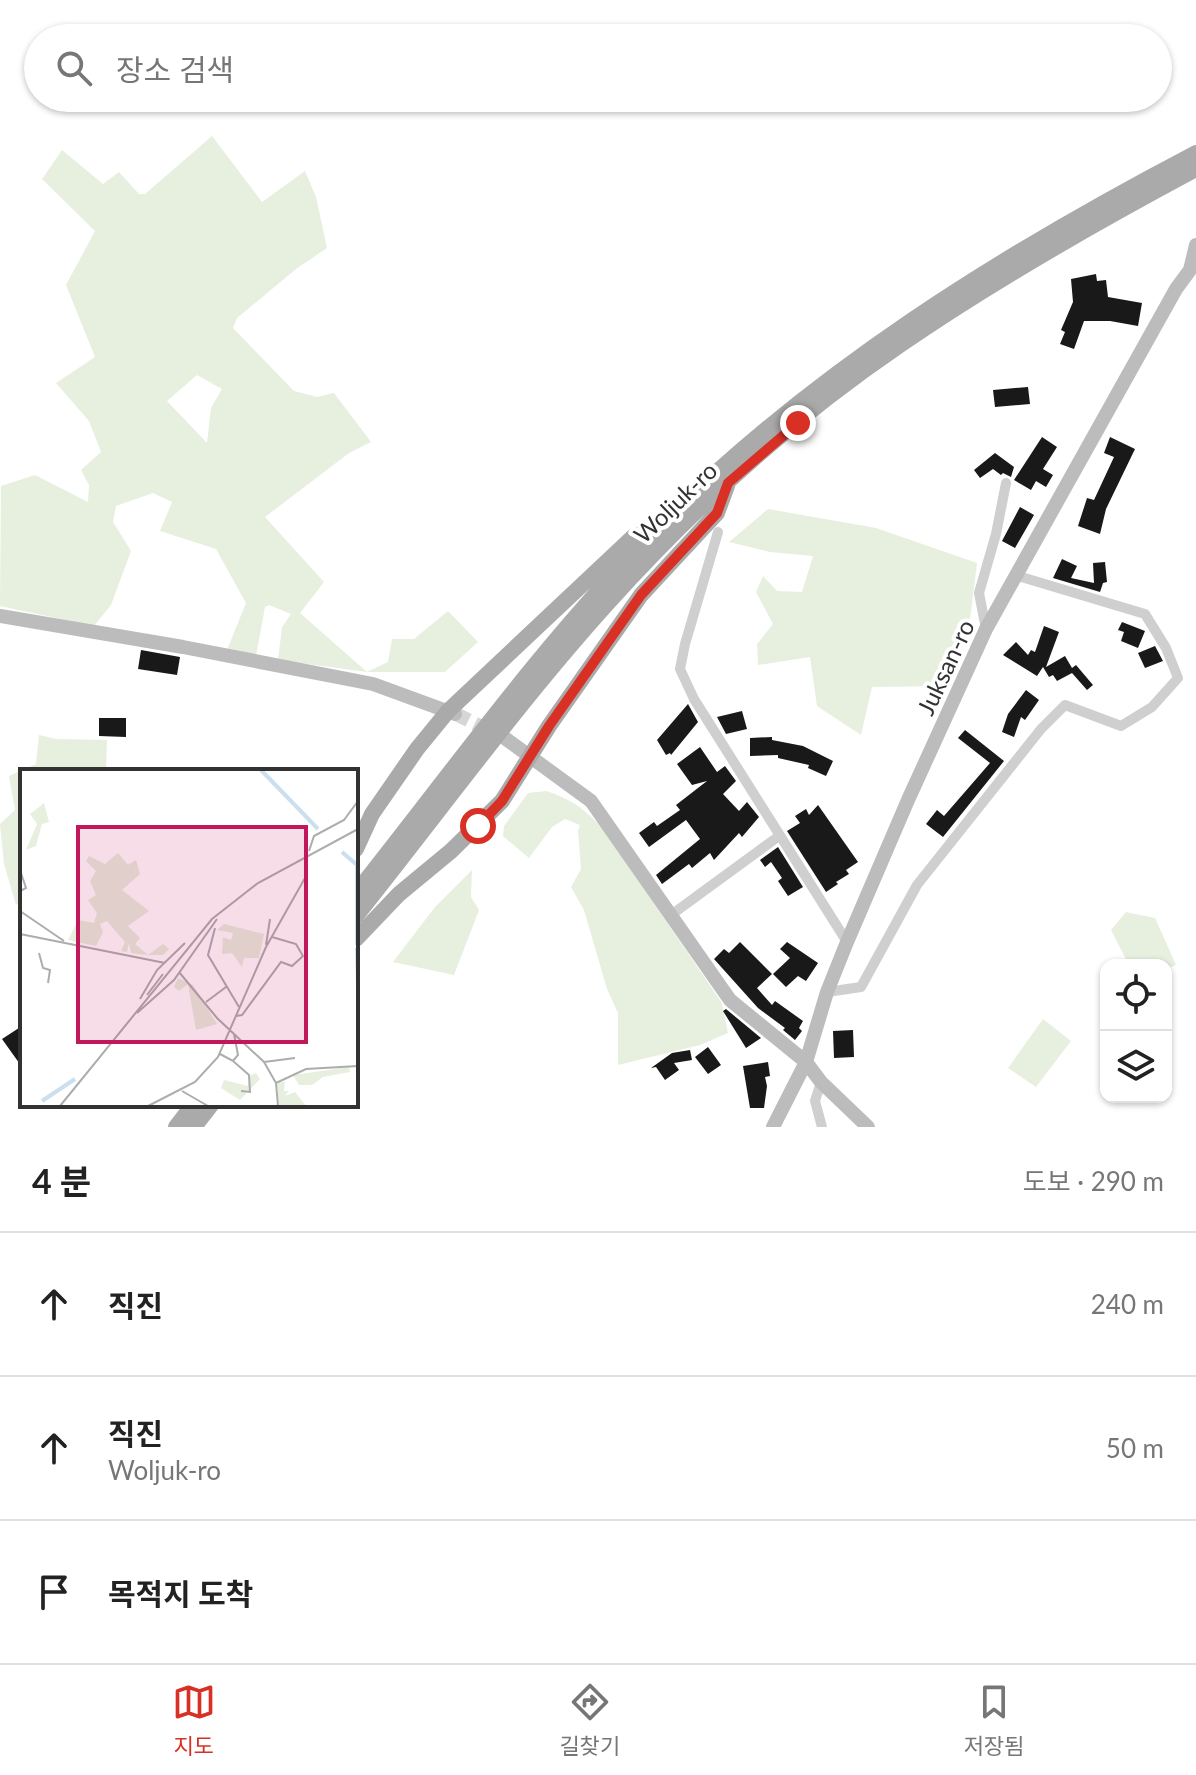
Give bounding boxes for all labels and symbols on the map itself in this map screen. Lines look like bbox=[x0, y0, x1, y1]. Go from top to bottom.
route end bbox=[780, 405, 816, 441]
street label: Woljuk-ro bbox=[627, 455, 723, 549]
street label: Juksan-ro bbox=[910, 615, 980, 719]
inset map bbox=[20, 769, 358, 1107]
route start bbox=[460, 808, 496, 844]

